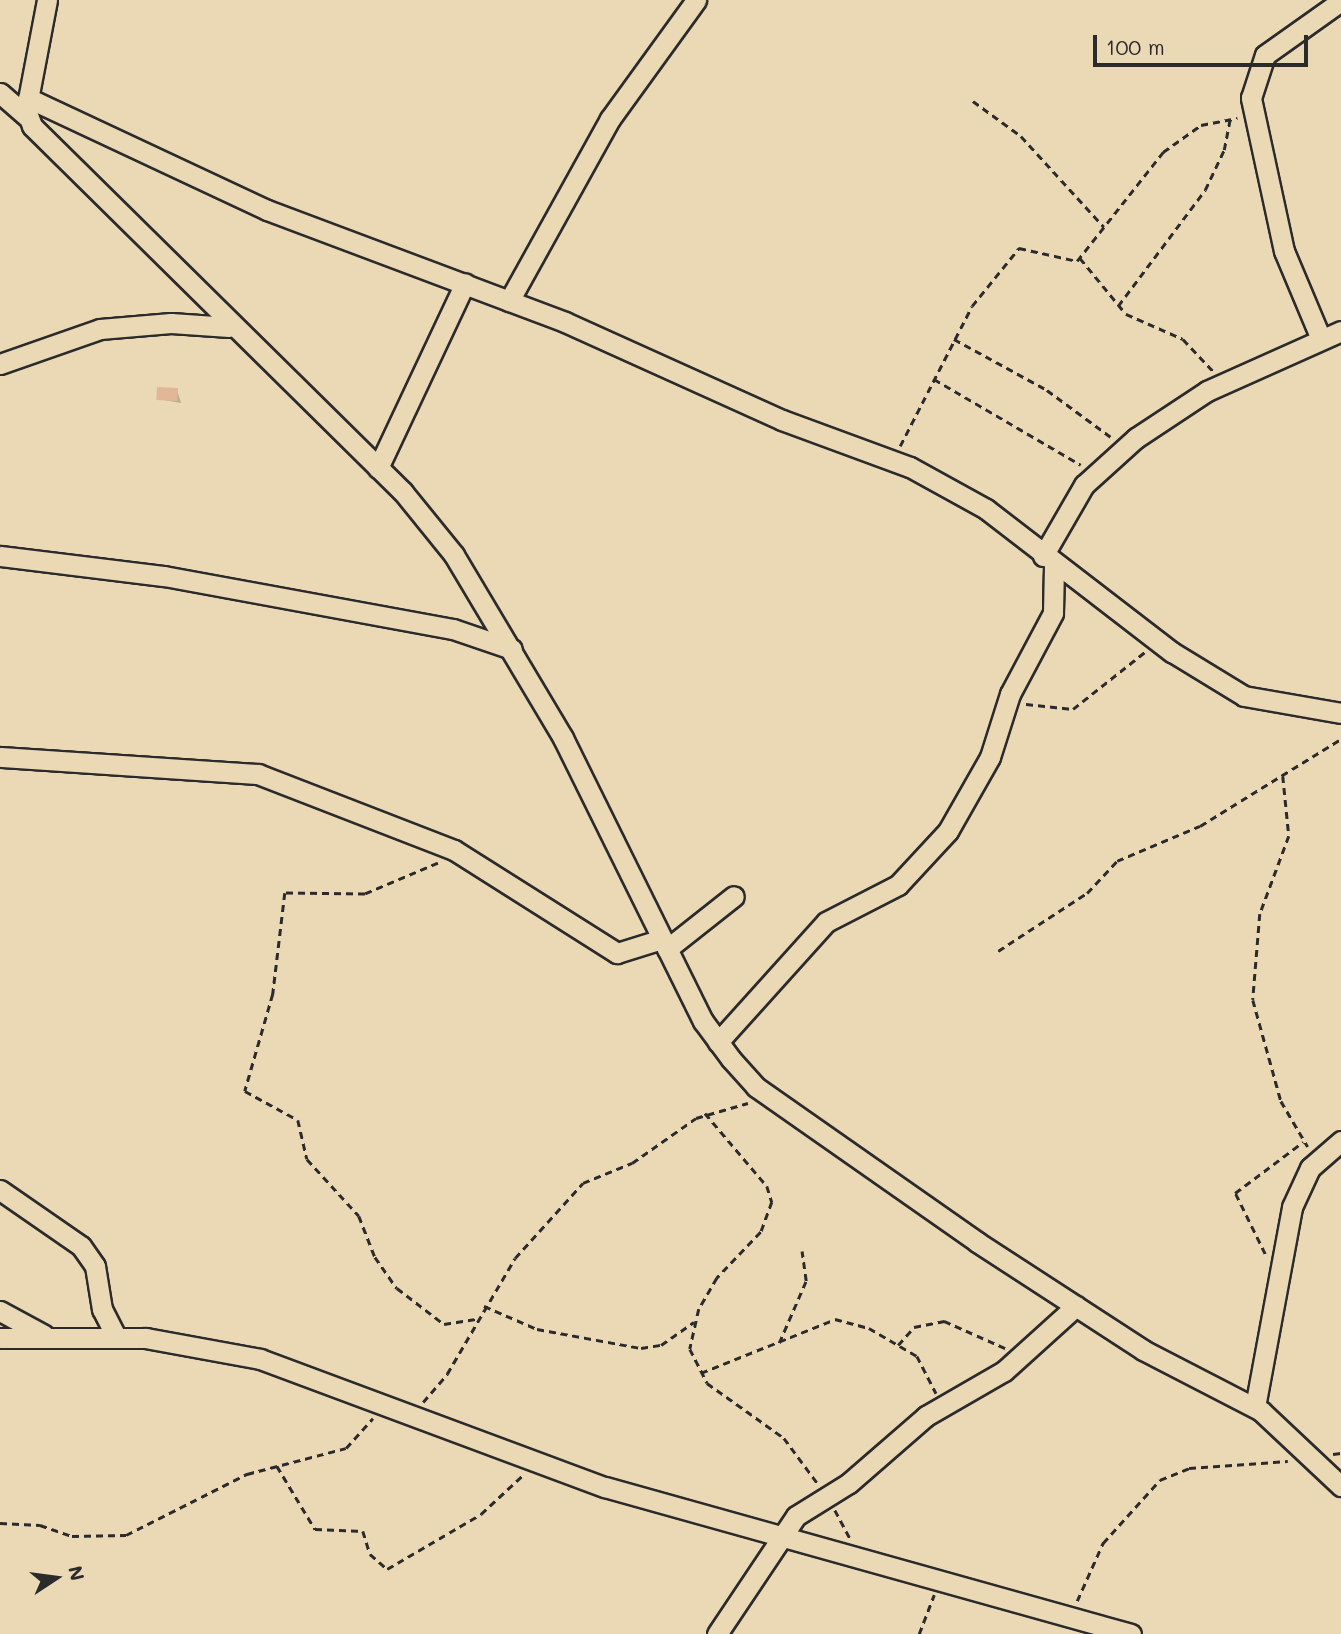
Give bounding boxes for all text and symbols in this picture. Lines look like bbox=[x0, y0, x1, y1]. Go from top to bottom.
scale bar bbox=[1096, 21, 1311, 65]
text: 100 m bbox=[1106, 33, 1165, 60]
north arrow bbox=[21, 1543, 91, 1613]
text: N bbox=[63, 1563, 91, 1583]

